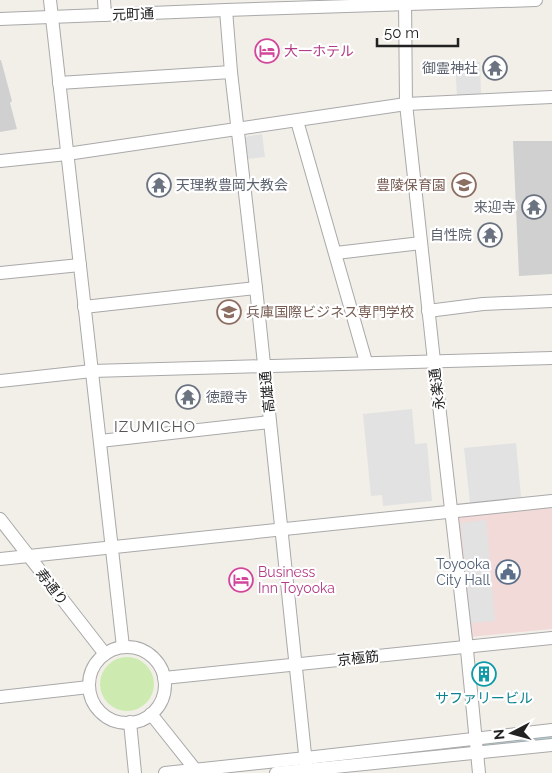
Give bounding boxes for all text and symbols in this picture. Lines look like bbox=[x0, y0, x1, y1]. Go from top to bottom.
street label: 元町通 bbox=[112, 5, 154, 23]
scale bar bbox=[377, 15, 458, 47]
text: 50 m bbox=[384, 24, 419, 42]
hotel icon: 大一ホテル bbox=[254, 38, 280, 64]
place label: 大一ホテル bbox=[284, 43, 354, 59]
temple icon: 御霊神社 bbox=[482, 55, 508, 81]
place label: 御霊神社 bbox=[422, 60, 478, 76]
temple icon: 天理教豊岡大教会 bbox=[146, 172, 172, 198]
school or university icon: 豊陵保育園 bbox=[451, 172, 477, 198]
place label: 天理教豊岡大教会 bbox=[176, 177, 288, 193]
place label: 豊陵保育園 bbox=[376, 177, 446, 193]
temple icon: 来迎寺 bbox=[521, 194, 547, 220]
place label: 来迎寺 bbox=[474, 199, 516, 215]
temple icon: 自性院 bbox=[477, 222, 503, 248]
place label: 自性院 bbox=[430, 227, 472, 243]
school or university icon: 兵庫国際ビジネス専門学校 bbox=[216, 299, 242, 325]
place label: 兵庫国際ビジネス専門学校 bbox=[246, 304, 414, 320]
street label: 永楽通 bbox=[427, 367, 447, 411]
street label: 高雄通 bbox=[257, 370, 277, 414]
temple icon: 徳證寺 bbox=[175, 384, 201, 410]
place label: 徳證寺 bbox=[206, 389, 248, 405]
district label: IZUMICHO bbox=[114, 418, 196, 436]
place label: Toyooka City Hall bbox=[436, 556, 490, 588]
public building icon: Toyooka City Hall bbox=[495, 559, 521, 585]
place label: Business Inn Toyooka bbox=[258, 564, 335, 596]
street label: 寿通り bbox=[33, 566, 71, 608]
hotel icon: Business Inn Toyooka bbox=[228, 567, 254, 593]
street label: 京極筋 bbox=[336, 648, 380, 668]
building icon: サファリービル bbox=[471, 661, 497, 687]
place label: サファリービル bbox=[435, 690, 533, 706]
north arrow bbox=[487, 708, 537, 758]
text: N bbox=[491, 728, 508, 741]

